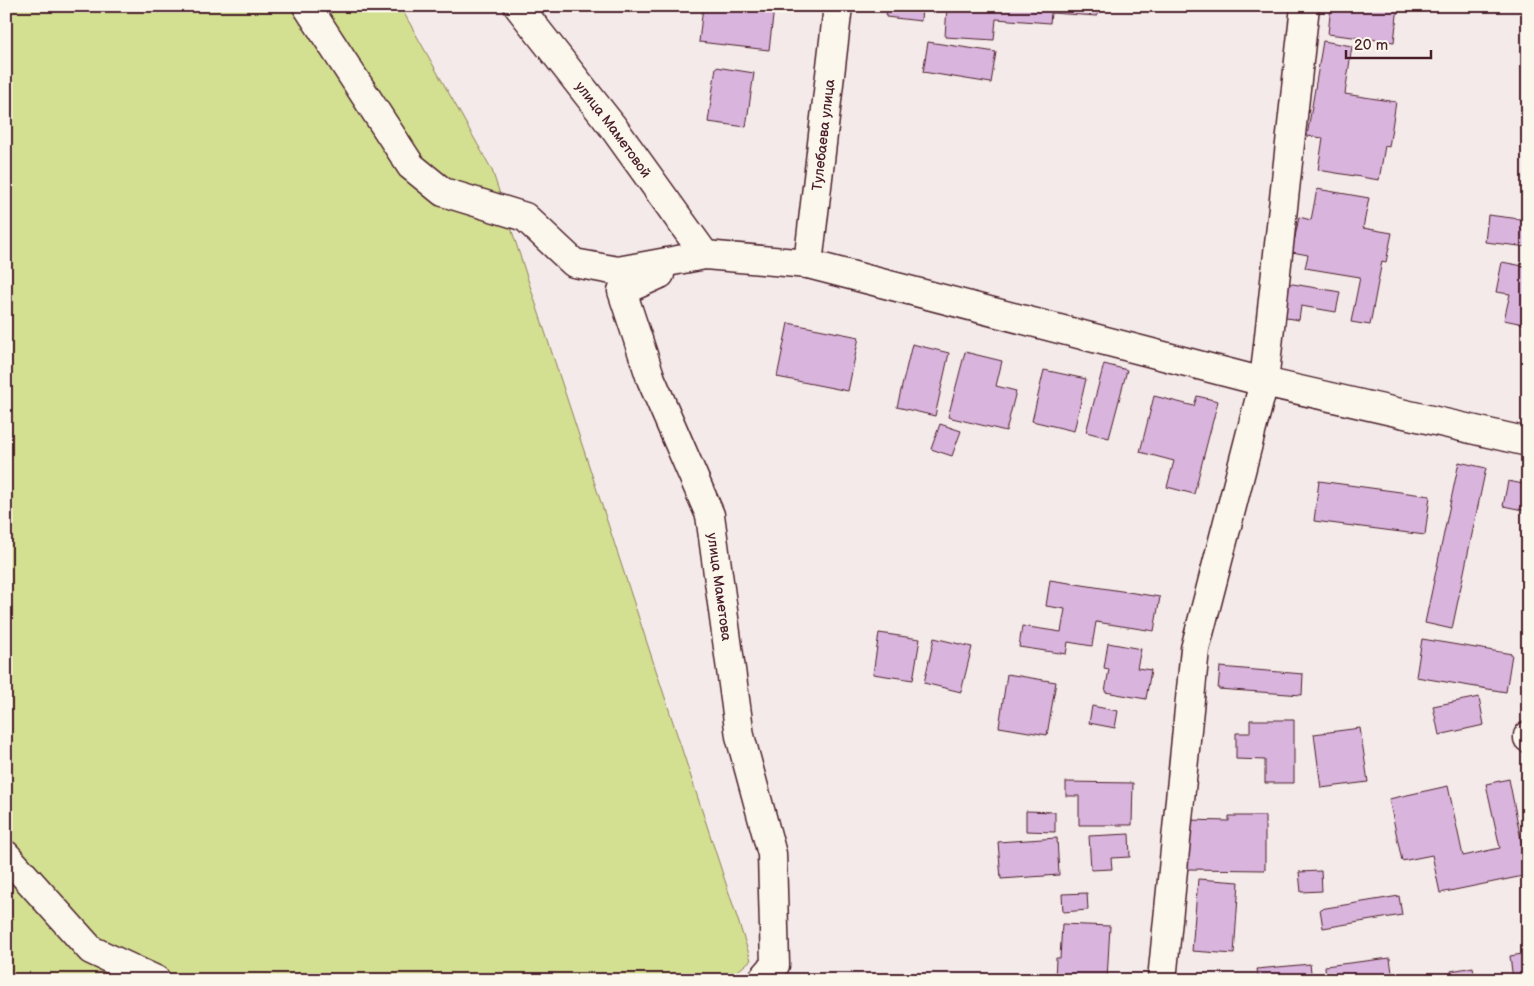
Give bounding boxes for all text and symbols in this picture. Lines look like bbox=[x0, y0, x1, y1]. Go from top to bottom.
scale bar bbox=[1346, 28, 1432, 60]
text: 20 m bbox=[1354, 36, 1388, 55]
street label: Тулебаева улица bbox=[809, 77, 839, 192]
street label: улица Маметовой bbox=[572, 78, 655, 181]
street label: улица Маметова bbox=[704, 532, 735, 643]

